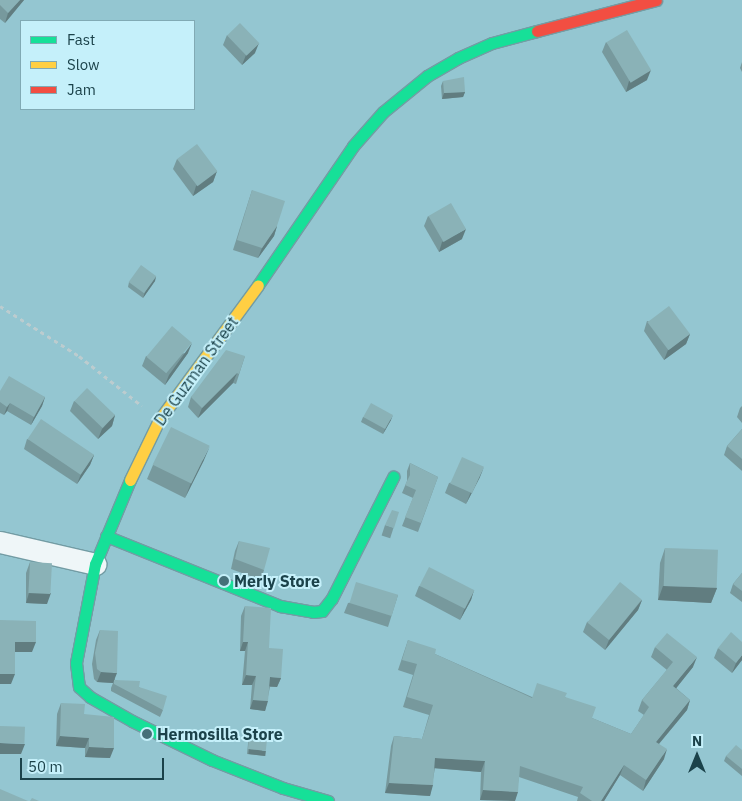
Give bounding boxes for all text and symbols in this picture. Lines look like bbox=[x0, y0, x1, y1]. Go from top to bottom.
legend bbox=[20, 20, 195, 110]
text: Fast bbox=[67, 30, 95, 49]
text: Slow bbox=[67, 55, 100, 74]
text: Jam bbox=[67, 80, 96, 99]
street label: De Guzman Street bbox=[150, 313, 242, 429]
place label: Merly Store bbox=[234, 571, 320, 591]
marker: Merly Store bbox=[218, 575, 230, 587]
place label: Hermosilla Store bbox=[157, 724, 283, 744]
marker: Hermosilla Store bbox=[141, 728, 153, 740]
north arrow bbox=[672, 731, 722, 781]
text: N bbox=[692, 732, 702, 750]
scale bar bbox=[22, 748, 166, 780]
text: 50 m bbox=[28, 757, 63, 776]

